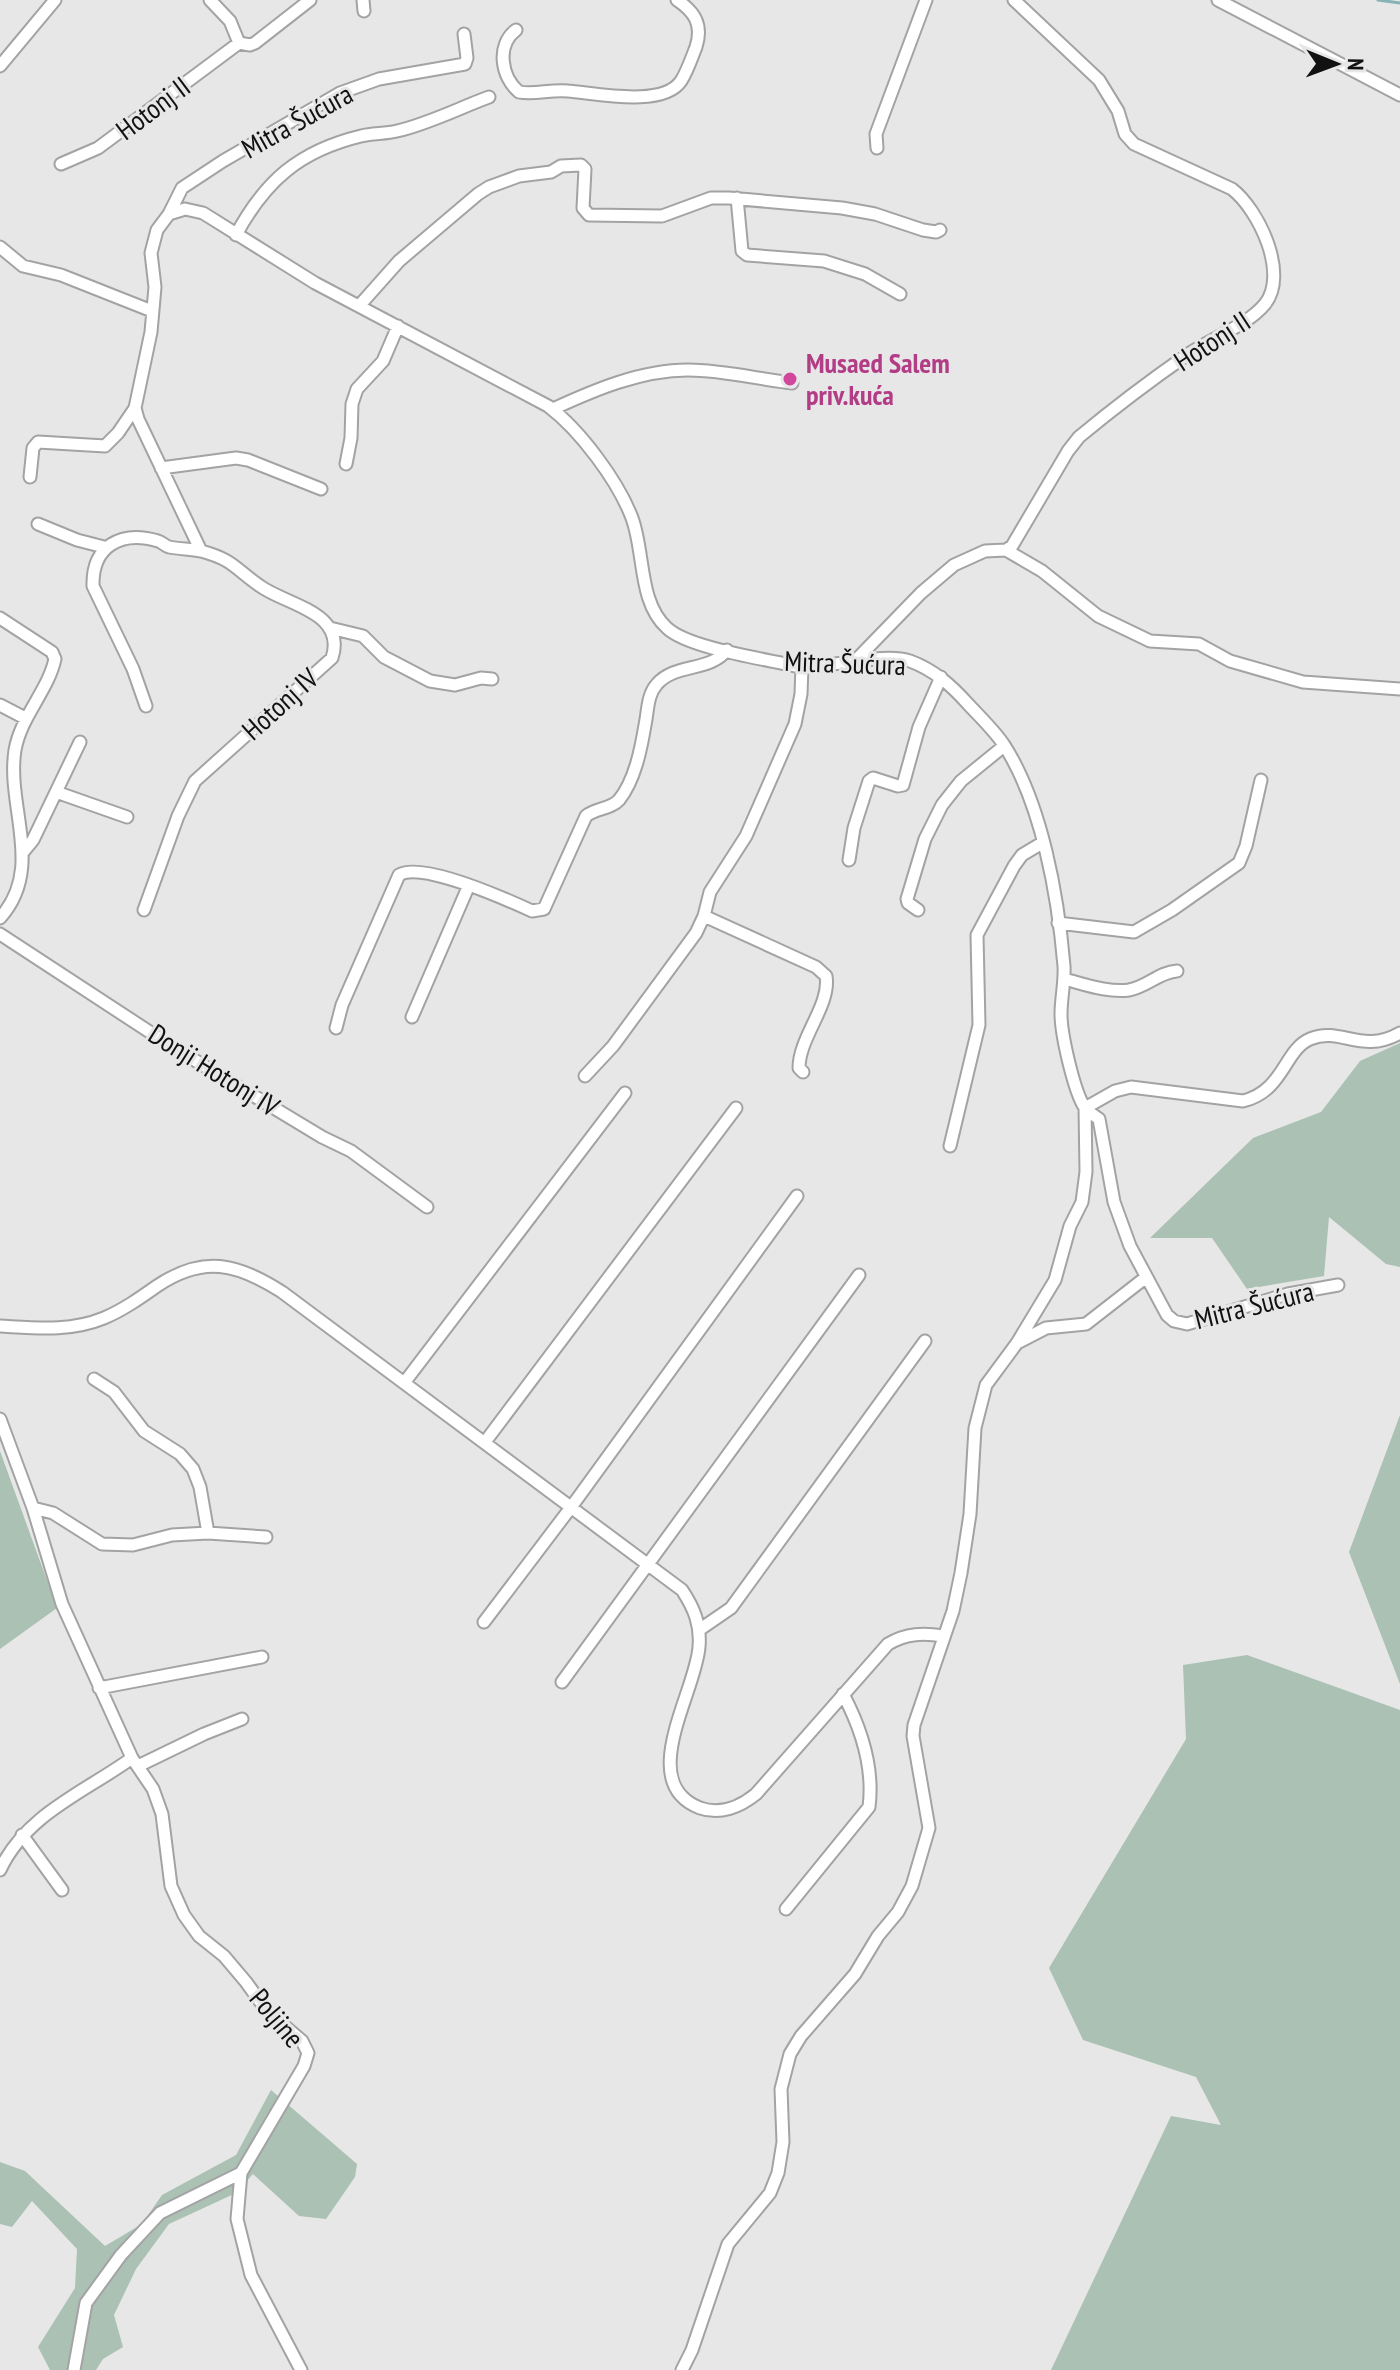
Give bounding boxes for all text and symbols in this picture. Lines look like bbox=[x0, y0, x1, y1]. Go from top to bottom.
north arrow bbox=[1296, 24, 1376, 104]
text: N bbox=[1342, 58, 1370, 71]
street label: Hotonj II bbox=[108, 68, 197, 148]
street label: Mitra Šućura bbox=[235, 75, 359, 166]
street label: Hotonj II bbox=[1166, 302, 1257, 379]
place label: Musaed Salem priv.kuća bbox=[806, 344, 950, 413]
marker: Musaed Salem priv.kuća bbox=[781, 370, 799, 388]
street label: Mitra Šućura bbox=[784, 642, 906, 683]
street label: Hotonj IV bbox=[234, 659, 326, 748]
street label: Donji Hotonj IV bbox=[142, 1015, 287, 1125]
street label: Mitra Šućura bbox=[1190, 1272, 1317, 1337]
street label: Poljine bbox=[242, 1980, 313, 2055]

